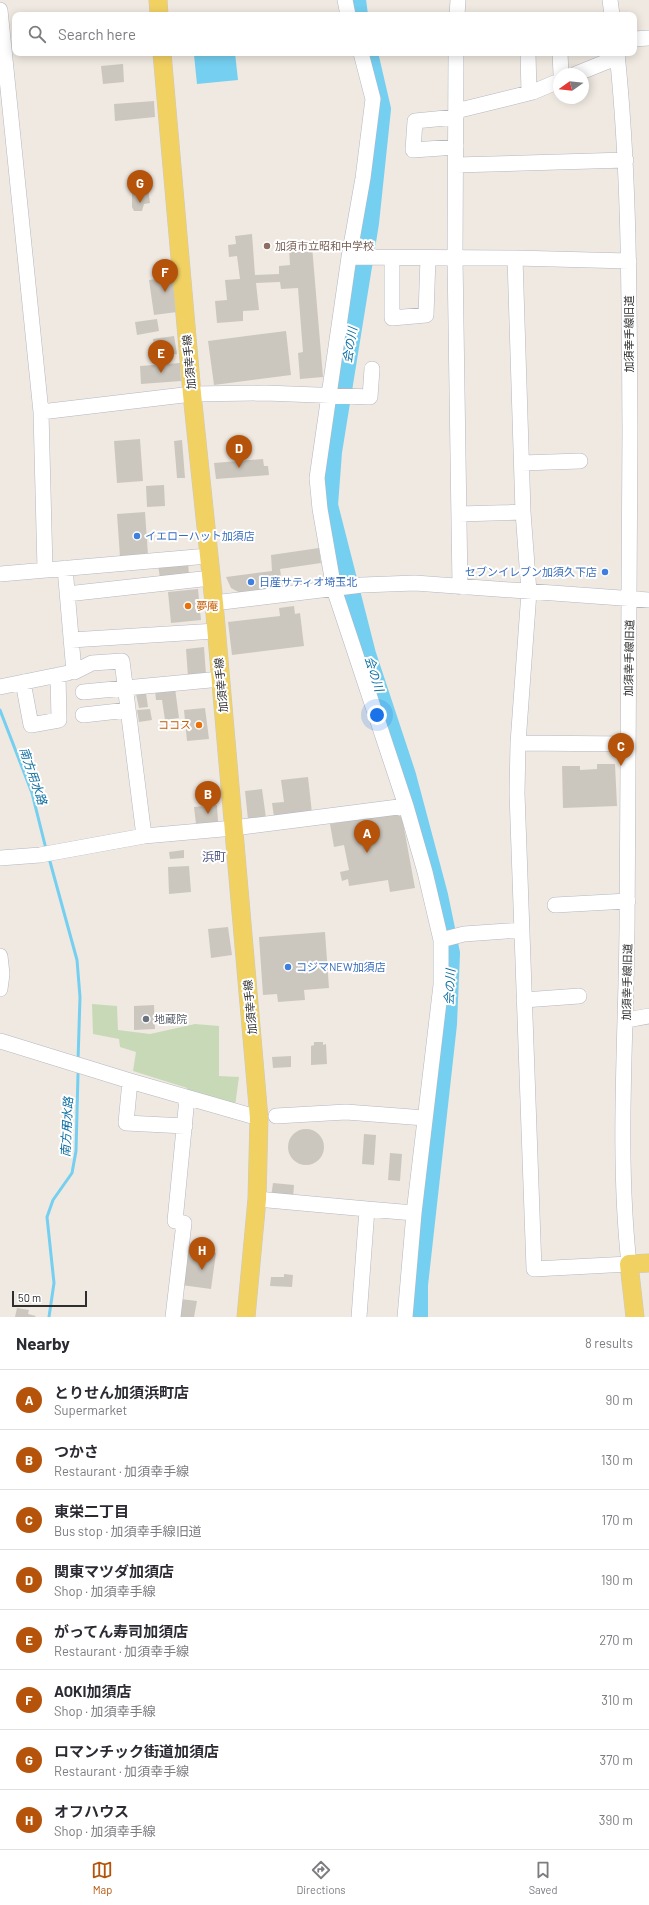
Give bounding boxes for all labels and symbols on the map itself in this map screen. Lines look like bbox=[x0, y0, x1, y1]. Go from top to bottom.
north arrow bbox=[553, 68, 589, 104]
pin: G bbox=[127, 170, 153, 203]
place label: 加須市立昭和中学校 bbox=[275, 239, 374, 252]
marker: 加須市立昭和中学校 bbox=[262, 241, 272, 251]
pin: F bbox=[152, 259, 178, 292]
street label: 加須幸手線旧道 bbox=[622, 296, 635, 373]
water label: 会の川 bbox=[339, 324, 359, 364]
street label: 加須幸手線 bbox=[180, 334, 197, 390]
pin: E bbox=[148, 340, 174, 373]
pin: D bbox=[226, 435, 252, 468]
place label: イエローハット加須店 bbox=[145, 529, 255, 542]
marker: イエローハット加須店 bbox=[132, 531, 142, 541]
place label: セブンイレブン加須久下店 bbox=[465, 565, 597, 578]
marker: セブンイレブン加須久下店 bbox=[600, 567, 610, 577]
place label: 日産サティオ埼玉北 bbox=[259, 575, 357, 588]
marker: 日産サティオ埼玉北 bbox=[246, 577, 256, 587]
place label: 夢庵 bbox=[196, 599, 218, 612]
marker: 夢庵 bbox=[183, 601, 193, 611]
street label: 加須幸手線旧道 bbox=[621, 619, 636, 697]
water label: 会の川 bbox=[363, 654, 388, 695]
street label: 加須幸手線 bbox=[212, 657, 229, 713]
your location bbox=[367, 705, 387, 725]
place label: ココス bbox=[158, 718, 191, 731]
marker: ココス bbox=[194, 720, 204, 730]
pin: C bbox=[608, 733, 634, 766]
water label: 南方用水路 bbox=[18, 745, 51, 807]
pin: B bbox=[195, 781, 221, 814]
pin: A bbox=[354, 820, 380, 853]
district label: 浜町 bbox=[202, 849, 226, 863]
street label: 加須幸手線旧道 bbox=[619, 943, 634, 1021]
place label: コジマNEW加須店 bbox=[296, 960, 386, 973]
marker: コジマNEW加須店 bbox=[283, 962, 293, 972]
water label: 会の川 bbox=[441, 967, 457, 1005]
street label: 加須幸手線 bbox=[241, 979, 258, 1035]
place label: 地蔵院 bbox=[154, 1012, 187, 1025]
marker: 地蔵院 bbox=[141, 1014, 151, 1024]
water label: 南方用水路 bbox=[57, 1096, 75, 1157]
pin: H bbox=[189, 1237, 215, 1270]
scale bar bbox=[12, 1289, 87, 1308]

